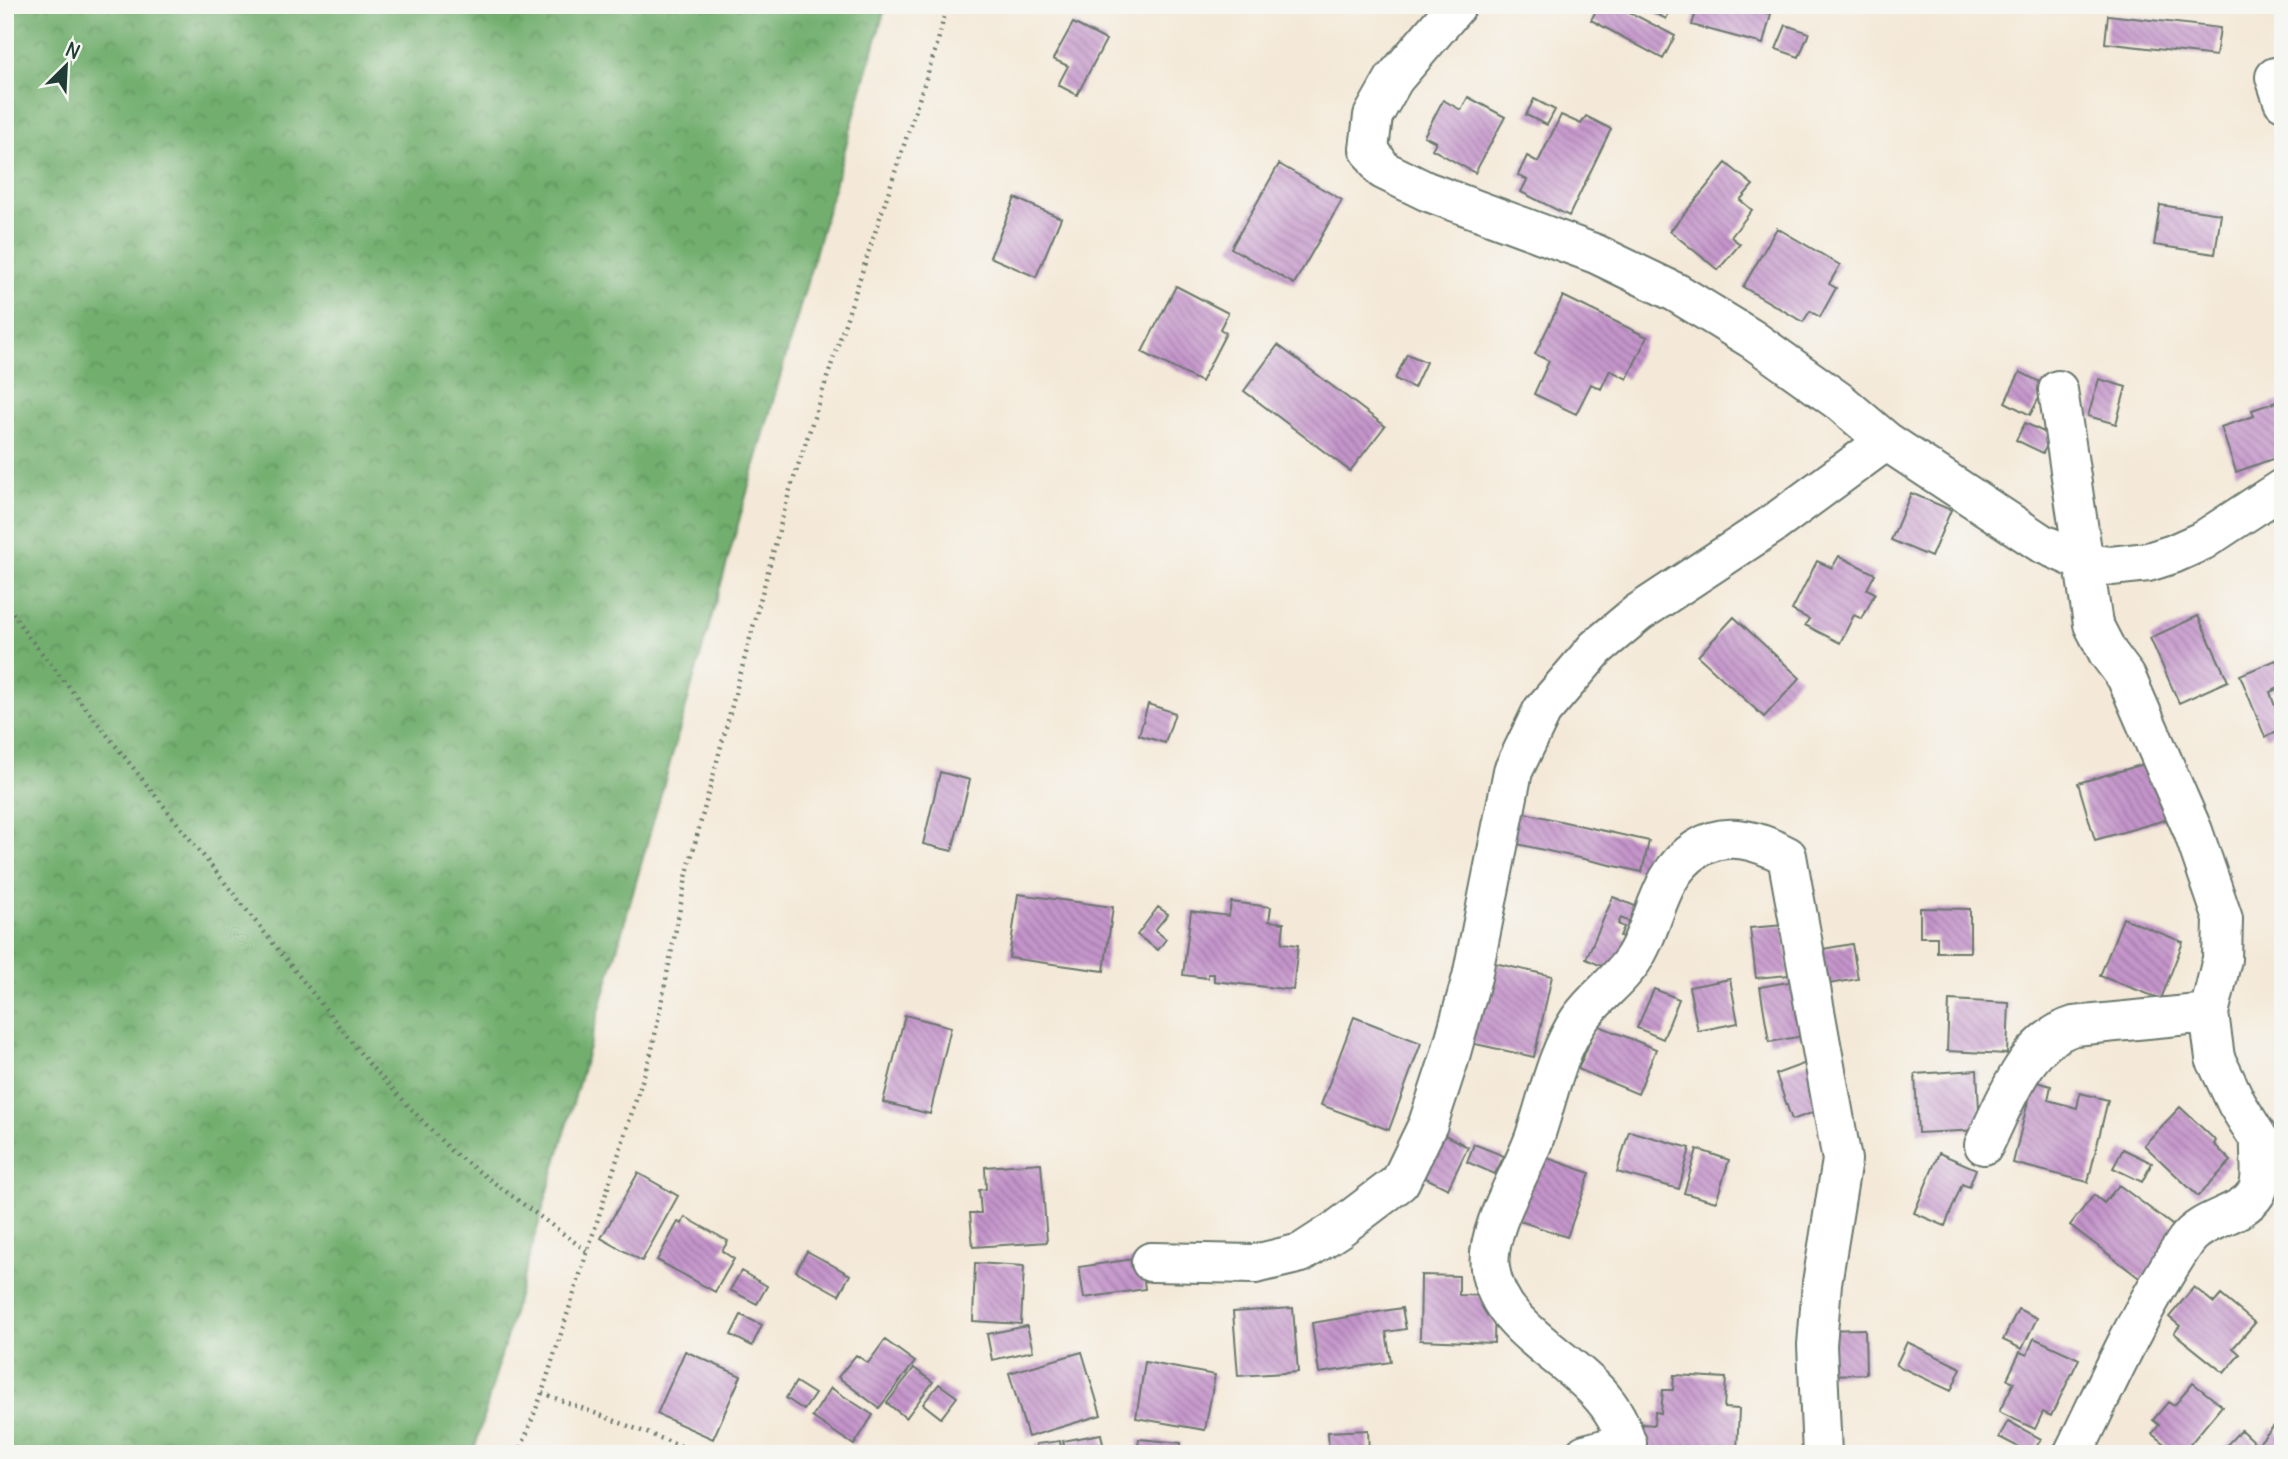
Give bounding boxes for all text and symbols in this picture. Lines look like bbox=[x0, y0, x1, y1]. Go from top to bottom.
north arrow bbox=[32, 32, 102, 102]
text: N bbox=[62, 37, 84, 64]

